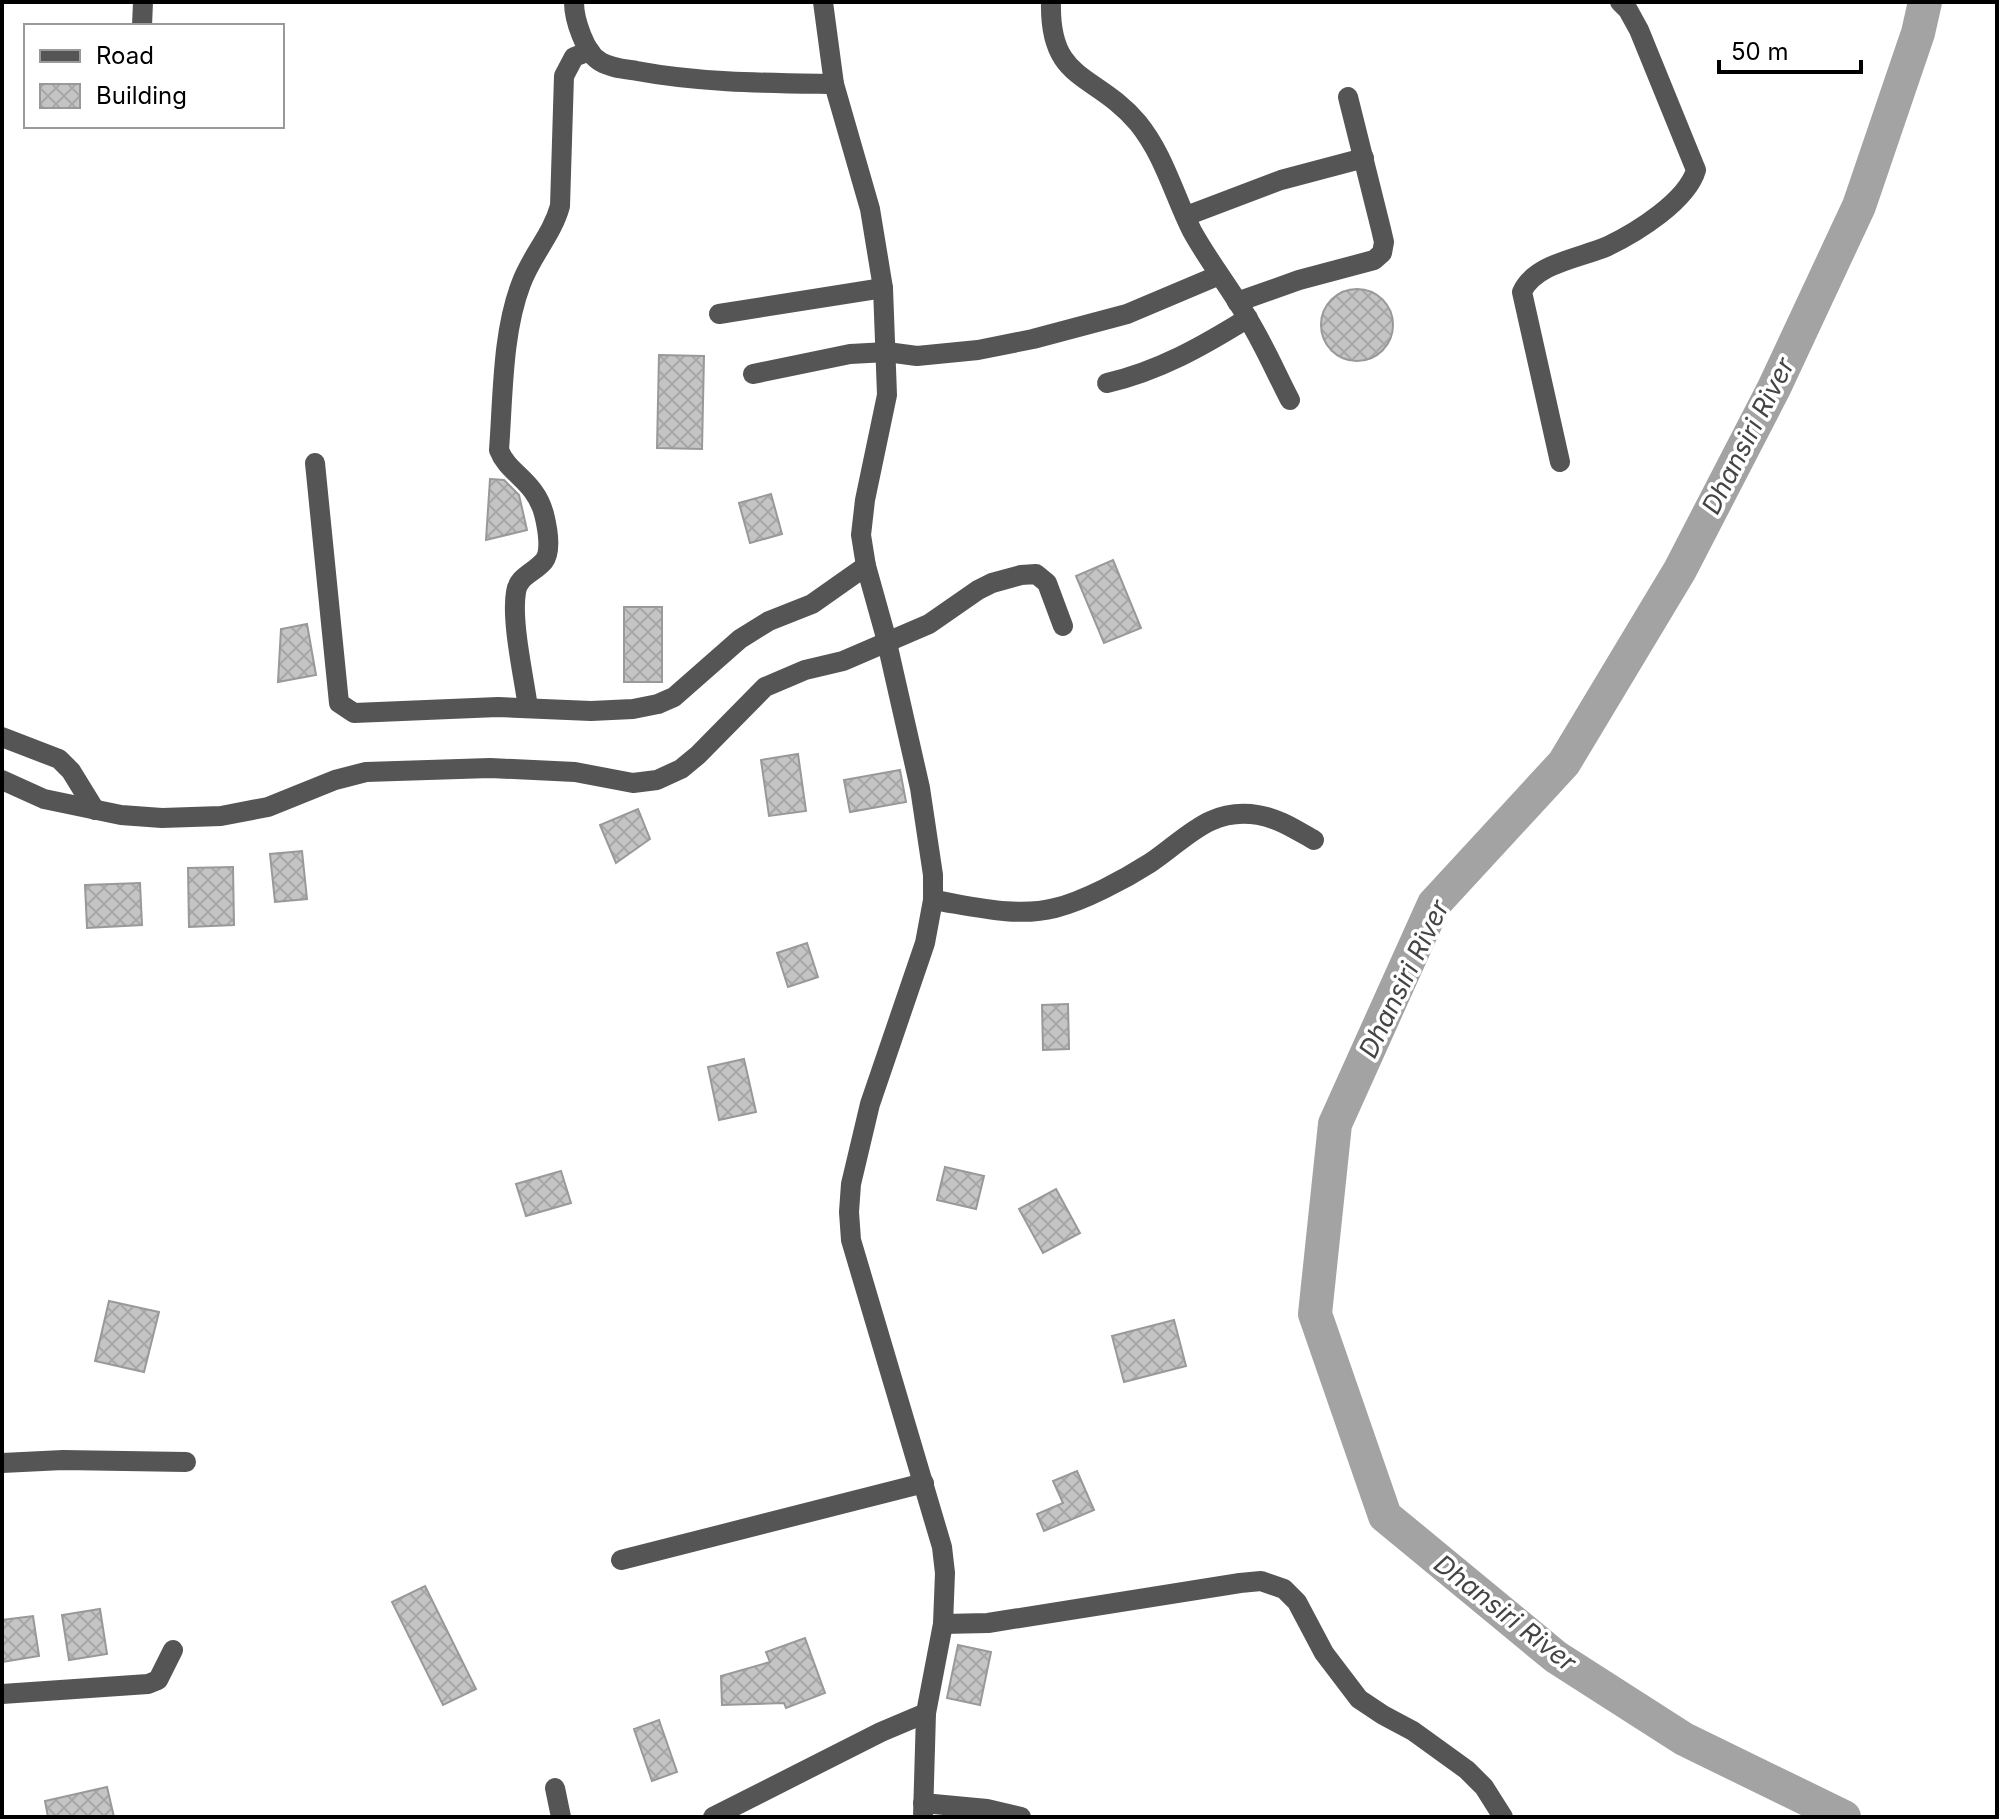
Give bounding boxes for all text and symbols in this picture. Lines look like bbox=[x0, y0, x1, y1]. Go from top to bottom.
legend bbox=[24, 24, 284, 128]
scale bar bbox=[1719, 24, 1861, 74]
text: 50 m bbox=[1731, 37, 1789, 66]
text: Road bbox=[96, 41, 154, 70]
text: Building bbox=[96, 81, 187, 110]
water label: Dhansiri River bbox=[1695, 351, 1801, 519]
water label: Dhansiri River bbox=[1352, 894, 1456, 1063]
water label: Dhansiri River bbox=[1428, 1548, 1583, 1678]

